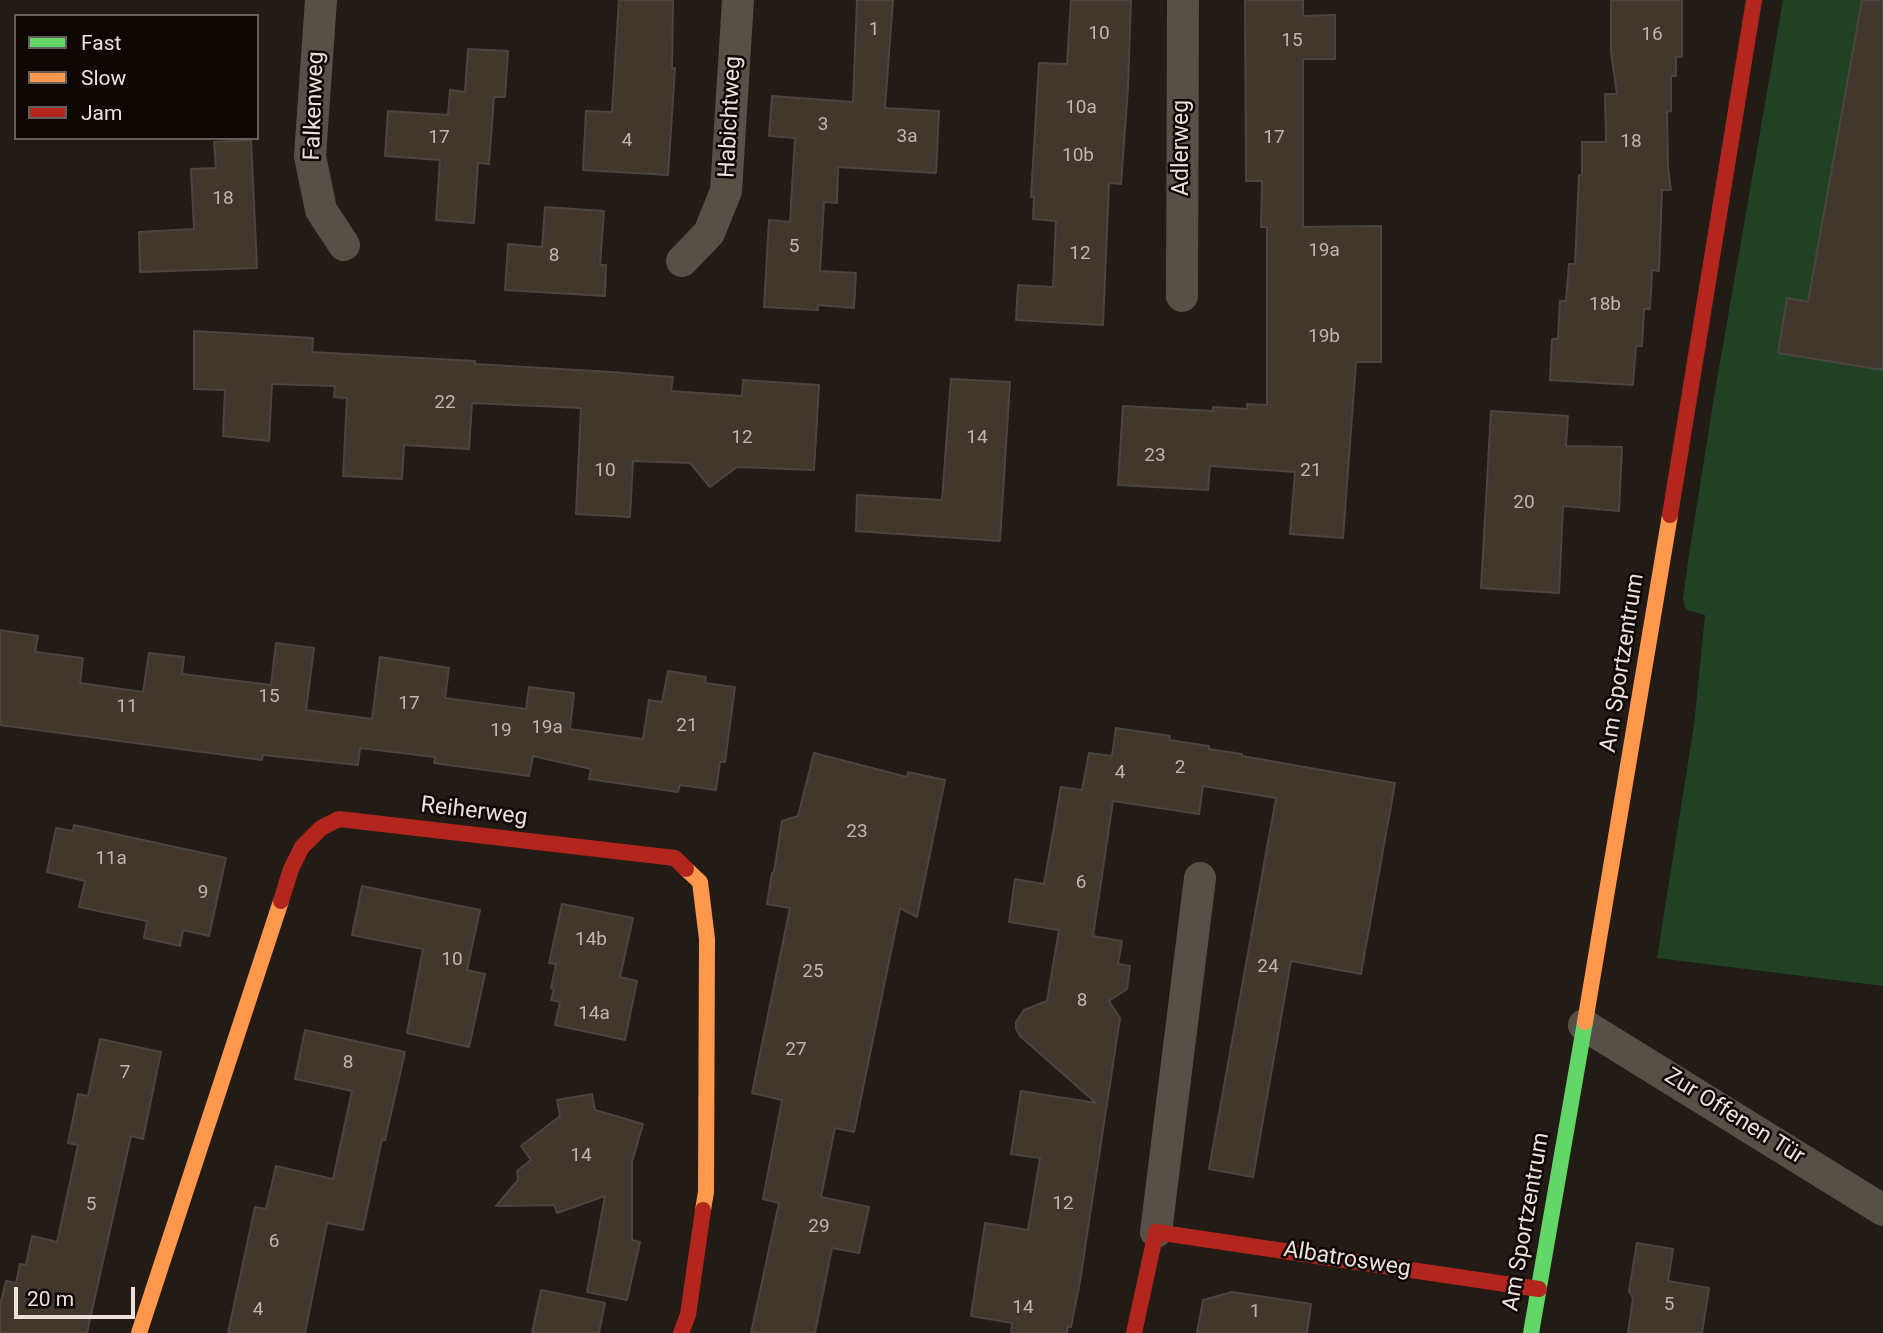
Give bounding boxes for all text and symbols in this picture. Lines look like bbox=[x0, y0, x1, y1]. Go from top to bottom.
legend bbox=[14, 14, 259, 140]
house number: 1 bbox=[869, 19, 879, 41]
house number: 10 bbox=[1088, 23, 1110, 45]
house number: 16 bbox=[1641, 24, 1663, 46]
house number: 15 bbox=[1281, 30, 1303, 52]
text: Fast bbox=[81, 31, 121, 55]
street label: Falkenweg bbox=[299, 51, 331, 161]
street label: Habichtweg bbox=[714, 55, 748, 179]
text: Slow bbox=[81, 66, 126, 90]
house number: 10a bbox=[1065, 97, 1097, 119]
street label: Adlerweg bbox=[1168, 100, 1196, 196]
text: Jam bbox=[81, 101, 122, 125]
house number: 3 bbox=[818, 114, 828, 136]
house number: 3a bbox=[896, 126, 918, 148]
house number: 17 bbox=[428, 127, 450, 149]
house number: 17 bbox=[1263, 127, 1285, 149]
house number: 4 bbox=[622, 130, 632, 152]
house number: 18 bbox=[1620, 131, 1642, 153]
house number: 10b bbox=[1062, 145, 1094, 167]
house number: 18 bbox=[212, 188, 234, 210]
house number: 5 bbox=[789, 236, 799, 258]
house number: 19a bbox=[1308, 240, 1340, 262]
house number: 12 bbox=[1069, 243, 1091, 265]
house number: 8 bbox=[549, 245, 559, 267]
house number: 18b bbox=[1589, 294, 1621, 316]
house number: 19b bbox=[1308, 326, 1340, 348]
house number: 22 bbox=[434, 392, 456, 414]
house number: 12 bbox=[731, 427, 753, 449]
house number: 14 bbox=[966, 427, 988, 449]
house number: 23 bbox=[1144, 445, 1166, 467]
house number: 10 bbox=[594, 460, 616, 482]
house number: 21 bbox=[1300, 460, 1322, 482]
house number: 20 bbox=[1513, 492, 1535, 514]
street label: Am Sportzentrum bbox=[1595, 572, 1651, 754]
house number: 15 bbox=[258, 686, 280, 708]
house number: 17 bbox=[398, 693, 420, 715]
house number: 11 bbox=[116, 696, 138, 718]
house number: 21 bbox=[676, 715, 698, 737]
house number: 19a bbox=[531, 717, 563, 739]
house number: 19 bbox=[490, 720, 512, 742]
house number: 2 bbox=[1175, 757, 1185, 779]
house number: 4 bbox=[1115, 762, 1125, 784]
street label: Reiherweg bbox=[419, 792, 529, 832]
house number: 23 bbox=[846, 821, 868, 843]
house number: 11a bbox=[95, 848, 127, 870]
house number: 6 bbox=[1076, 872, 1086, 894]
house number: 9 bbox=[198, 882, 208, 904]
house number: 14b bbox=[575, 929, 607, 951]
house number: 10 bbox=[441, 949, 463, 971]
house number: 24 bbox=[1257, 956, 1279, 978]
house number: 25 bbox=[802, 961, 824, 983]
house number: 8 bbox=[1077, 990, 1087, 1012]
house number: 14a bbox=[578, 1003, 610, 1025]
house number: 27 bbox=[785, 1039, 807, 1061]
house number: 8 bbox=[343, 1052, 353, 1074]
house number: 7 bbox=[120, 1062, 130, 1084]
street label: Zur Offenen Tür bbox=[1659, 1063, 1809, 1171]
street label: Am Sportzentrum bbox=[1498, 1131, 1556, 1313]
house number: 14 bbox=[570, 1145, 592, 1167]
house number: 12 bbox=[1052, 1193, 1074, 1215]
house number: 5 bbox=[86, 1194, 96, 1216]
house number: 29 bbox=[808, 1216, 830, 1238]
house number: 6 bbox=[269, 1231, 279, 1253]
street label: Albatrosweg bbox=[1281, 1236, 1413, 1284]
scale bar bbox=[18, 1274, 138, 1318]
text: 20 m bbox=[27, 1287, 74, 1311]
house number: 5 bbox=[1664, 1294, 1674, 1316]
house number: 14 bbox=[1012, 1297, 1034, 1319]
house number: 4 bbox=[253, 1299, 263, 1321]
house number: 1 bbox=[1250, 1301, 1260, 1323]

